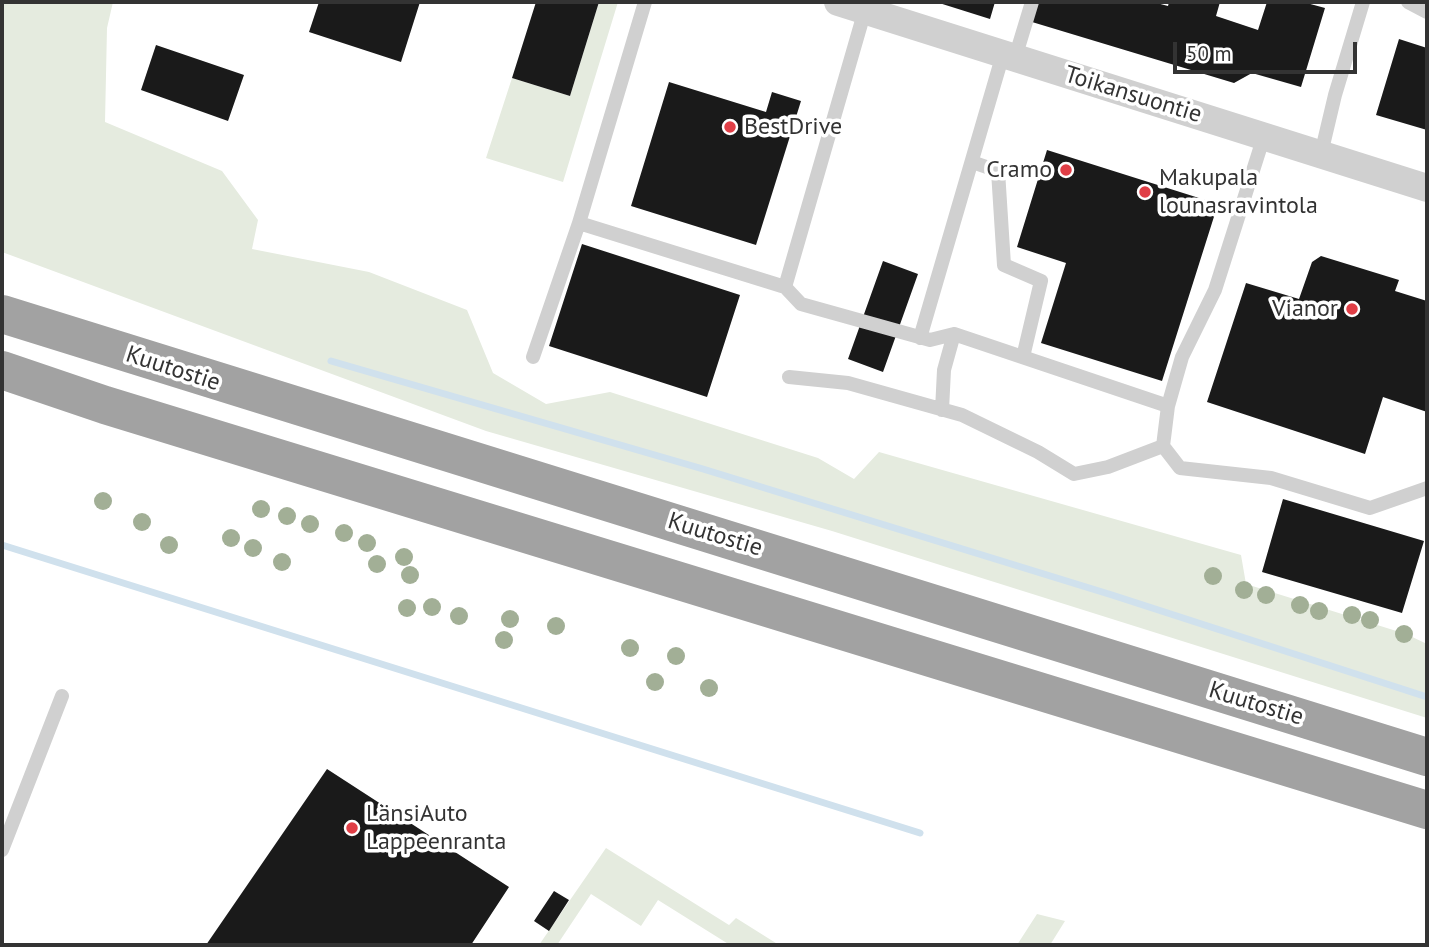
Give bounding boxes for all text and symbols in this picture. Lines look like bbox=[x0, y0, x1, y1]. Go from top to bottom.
scale bar bbox=[1177, 28, 1361, 72]
text: 50 m bbox=[1186, 40, 1232, 67]
street label: Toikansuontie bbox=[1061, 60, 1205, 130]
place label: BestDrive bbox=[744, 113, 842, 141]
marker: BestDrive bbox=[722, 119, 738, 135]
place label: Cramo bbox=[986, 156, 1052, 184]
marker: Cramo bbox=[1058, 162, 1074, 178]
place label: Makupala lounasravintola bbox=[1159, 164, 1318, 220]
marker: Makupala lounasravintola bbox=[1137, 184, 1153, 200]
place label: Vianor bbox=[1272, 295, 1338, 323]
marker: Vianor bbox=[1344, 301, 1360, 317]
street label: Kuutostie bbox=[122, 340, 224, 398]
street label: Kuutostie bbox=[664, 507, 766, 563]
street label: Kuutostie bbox=[1205, 676, 1307, 732]
place label: LänsiAuto Lappeenranta bbox=[366, 800, 506, 856]
marker: LänsiAuto Lappeenranta bbox=[344, 820, 360, 836]

